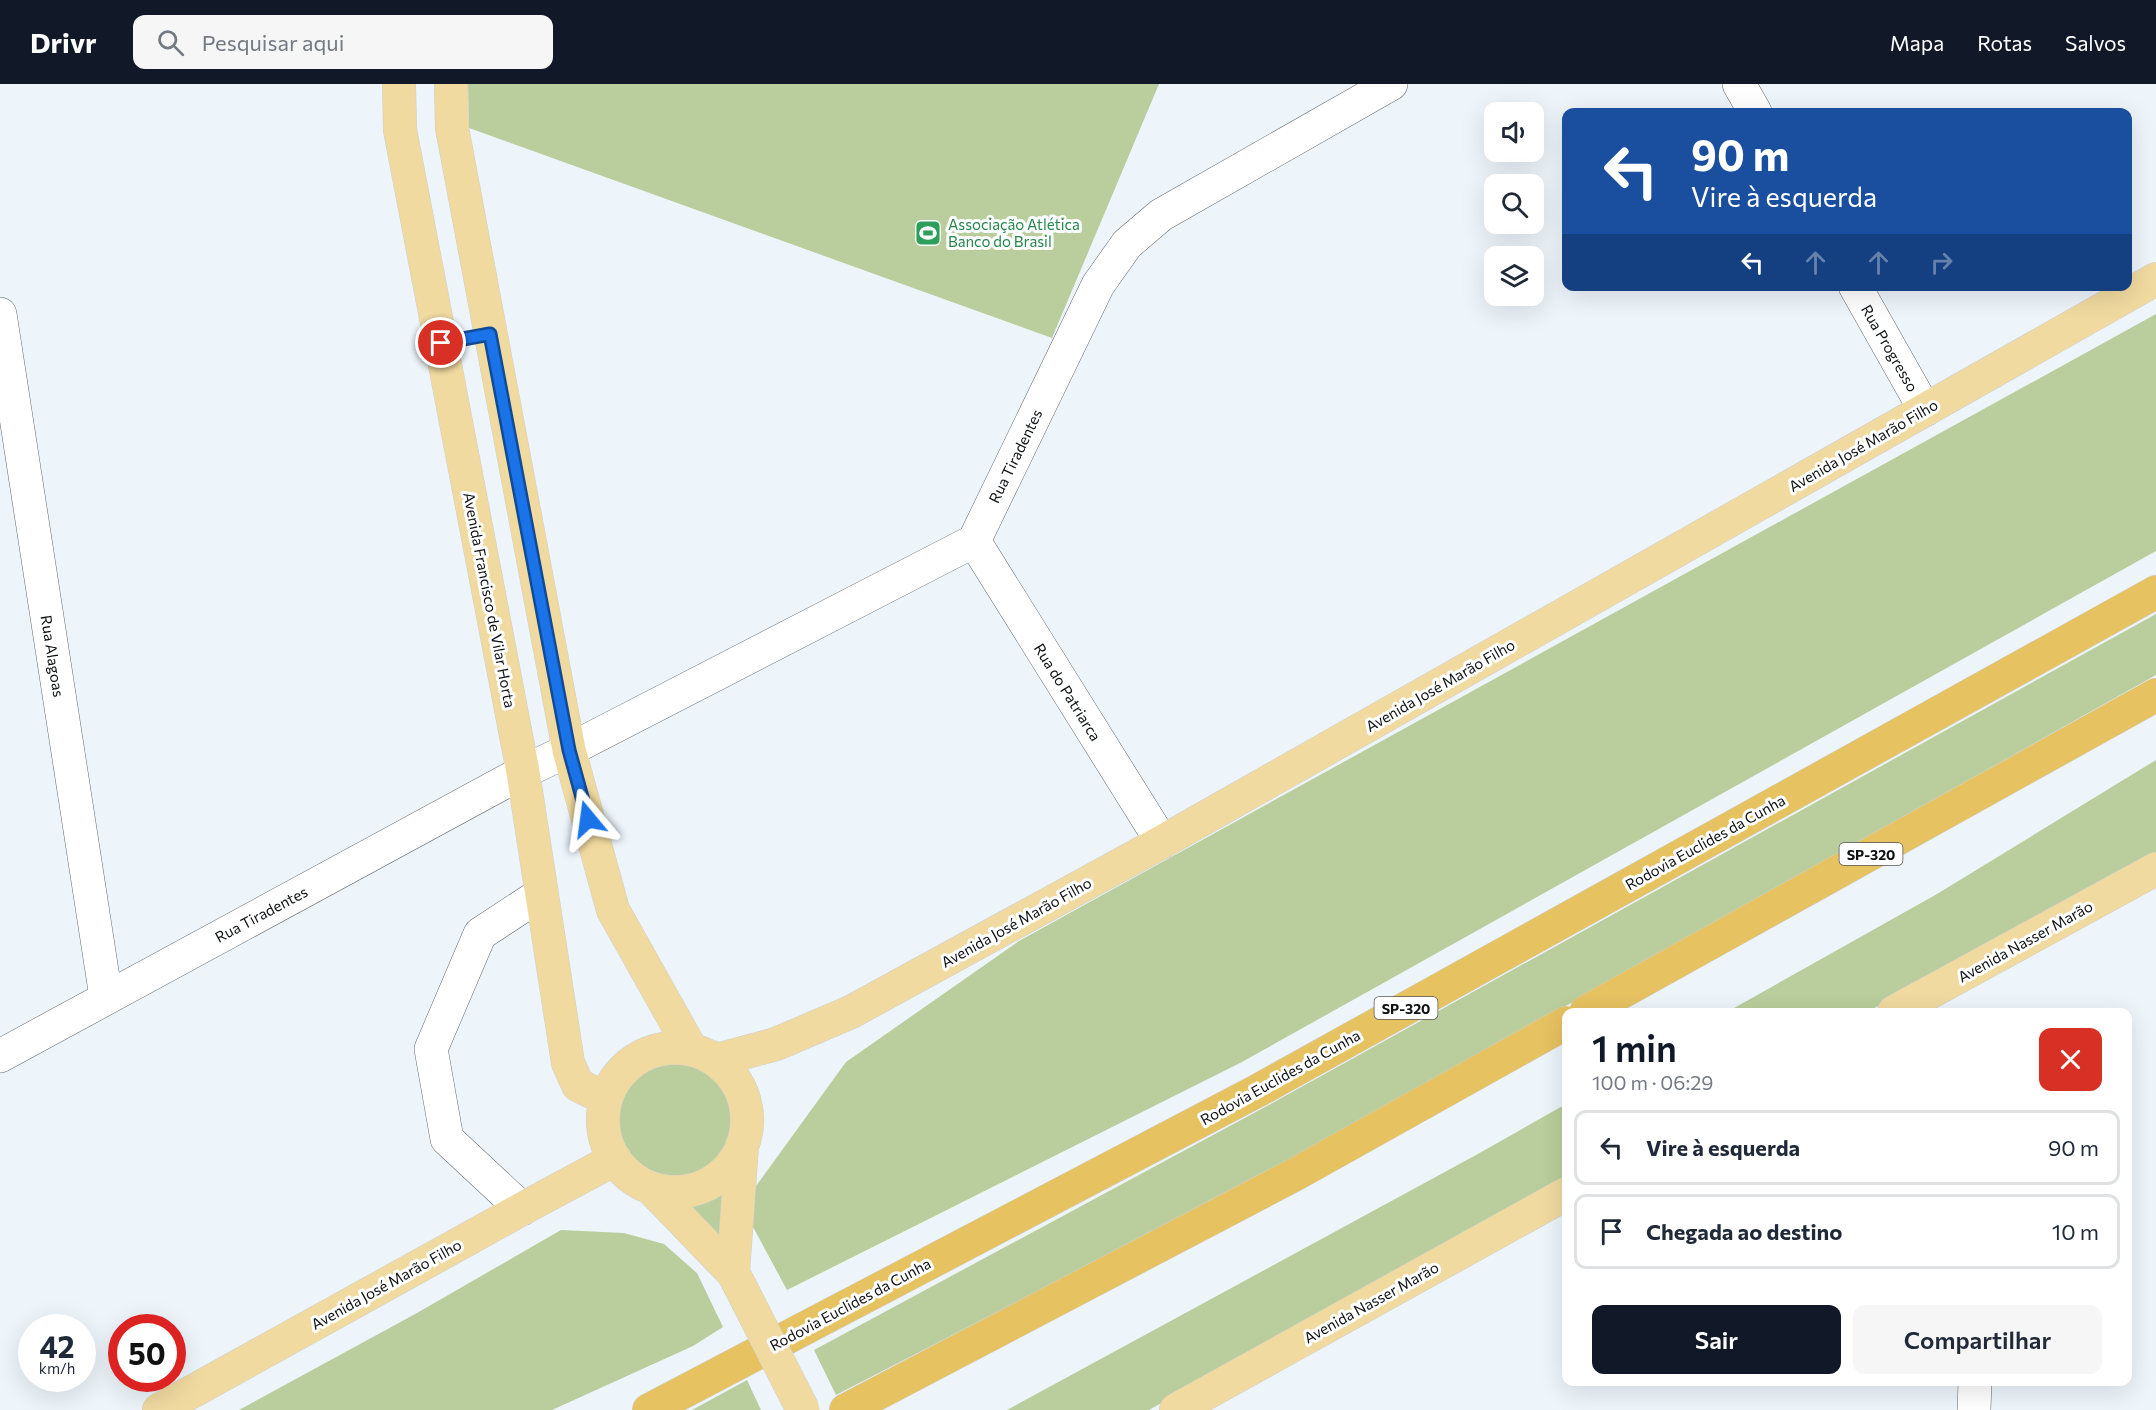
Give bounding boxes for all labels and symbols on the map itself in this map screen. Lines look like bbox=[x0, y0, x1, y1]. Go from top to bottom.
place label: Associação Atlética Banco do Brasil bbox=[948, 215, 1080, 250]
sports icon: Associação Atlética Banco do Brasil bbox=[913, 218, 943, 248]
street label: Rua Progresso bbox=[1858, 301, 1922, 395]
pin bbox=[415, 317, 466, 368]
street label: Avenida José Marão Filho bbox=[1785, 395, 1941, 495]
street label: Rua Tiradentes bbox=[985, 406, 1046, 506]
street label: Avenida Francisco de Vilar Horta bbox=[460, 491, 520, 709]
street label: Rua Alagoas bbox=[38, 614, 68, 698]
street label: Avenida José Marão Filho bbox=[1362, 635, 1518, 735]
street label: Rua do Patriarca bbox=[1031, 640, 1105, 744]
position arrow bbox=[556, 787, 620, 851]
street label: Rodovia Euclides da Cunha bbox=[1622, 791, 1788, 893]
road number: SP-320 bbox=[1840, 843, 1902, 865]
street label: Avenida José Marão Filho bbox=[938, 873, 1094, 971]
street label: Rua Tiradentes bbox=[212, 882, 310, 946]
street label: Avenida Nasser Marão bbox=[1955, 896, 2095, 986]
road number: SP-320 bbox=[1374, 997, 1438, 1019]
street label: Rodovia Euclides da Cunha bbox=[1197, 1026, 1363, 1128]
street label: Avenida José Marão Filho bbox=[308, 1235, 464, 1333]
street label: Rodovia Euclides da Cunha bbox=[766, 1254, 934, 1354]
street label: Avenida Nasser Marão bbox=[1301, 1257, 1441, 1347]
speed limit sign: 50 bbox=[108, 1314, 186, 1392]

